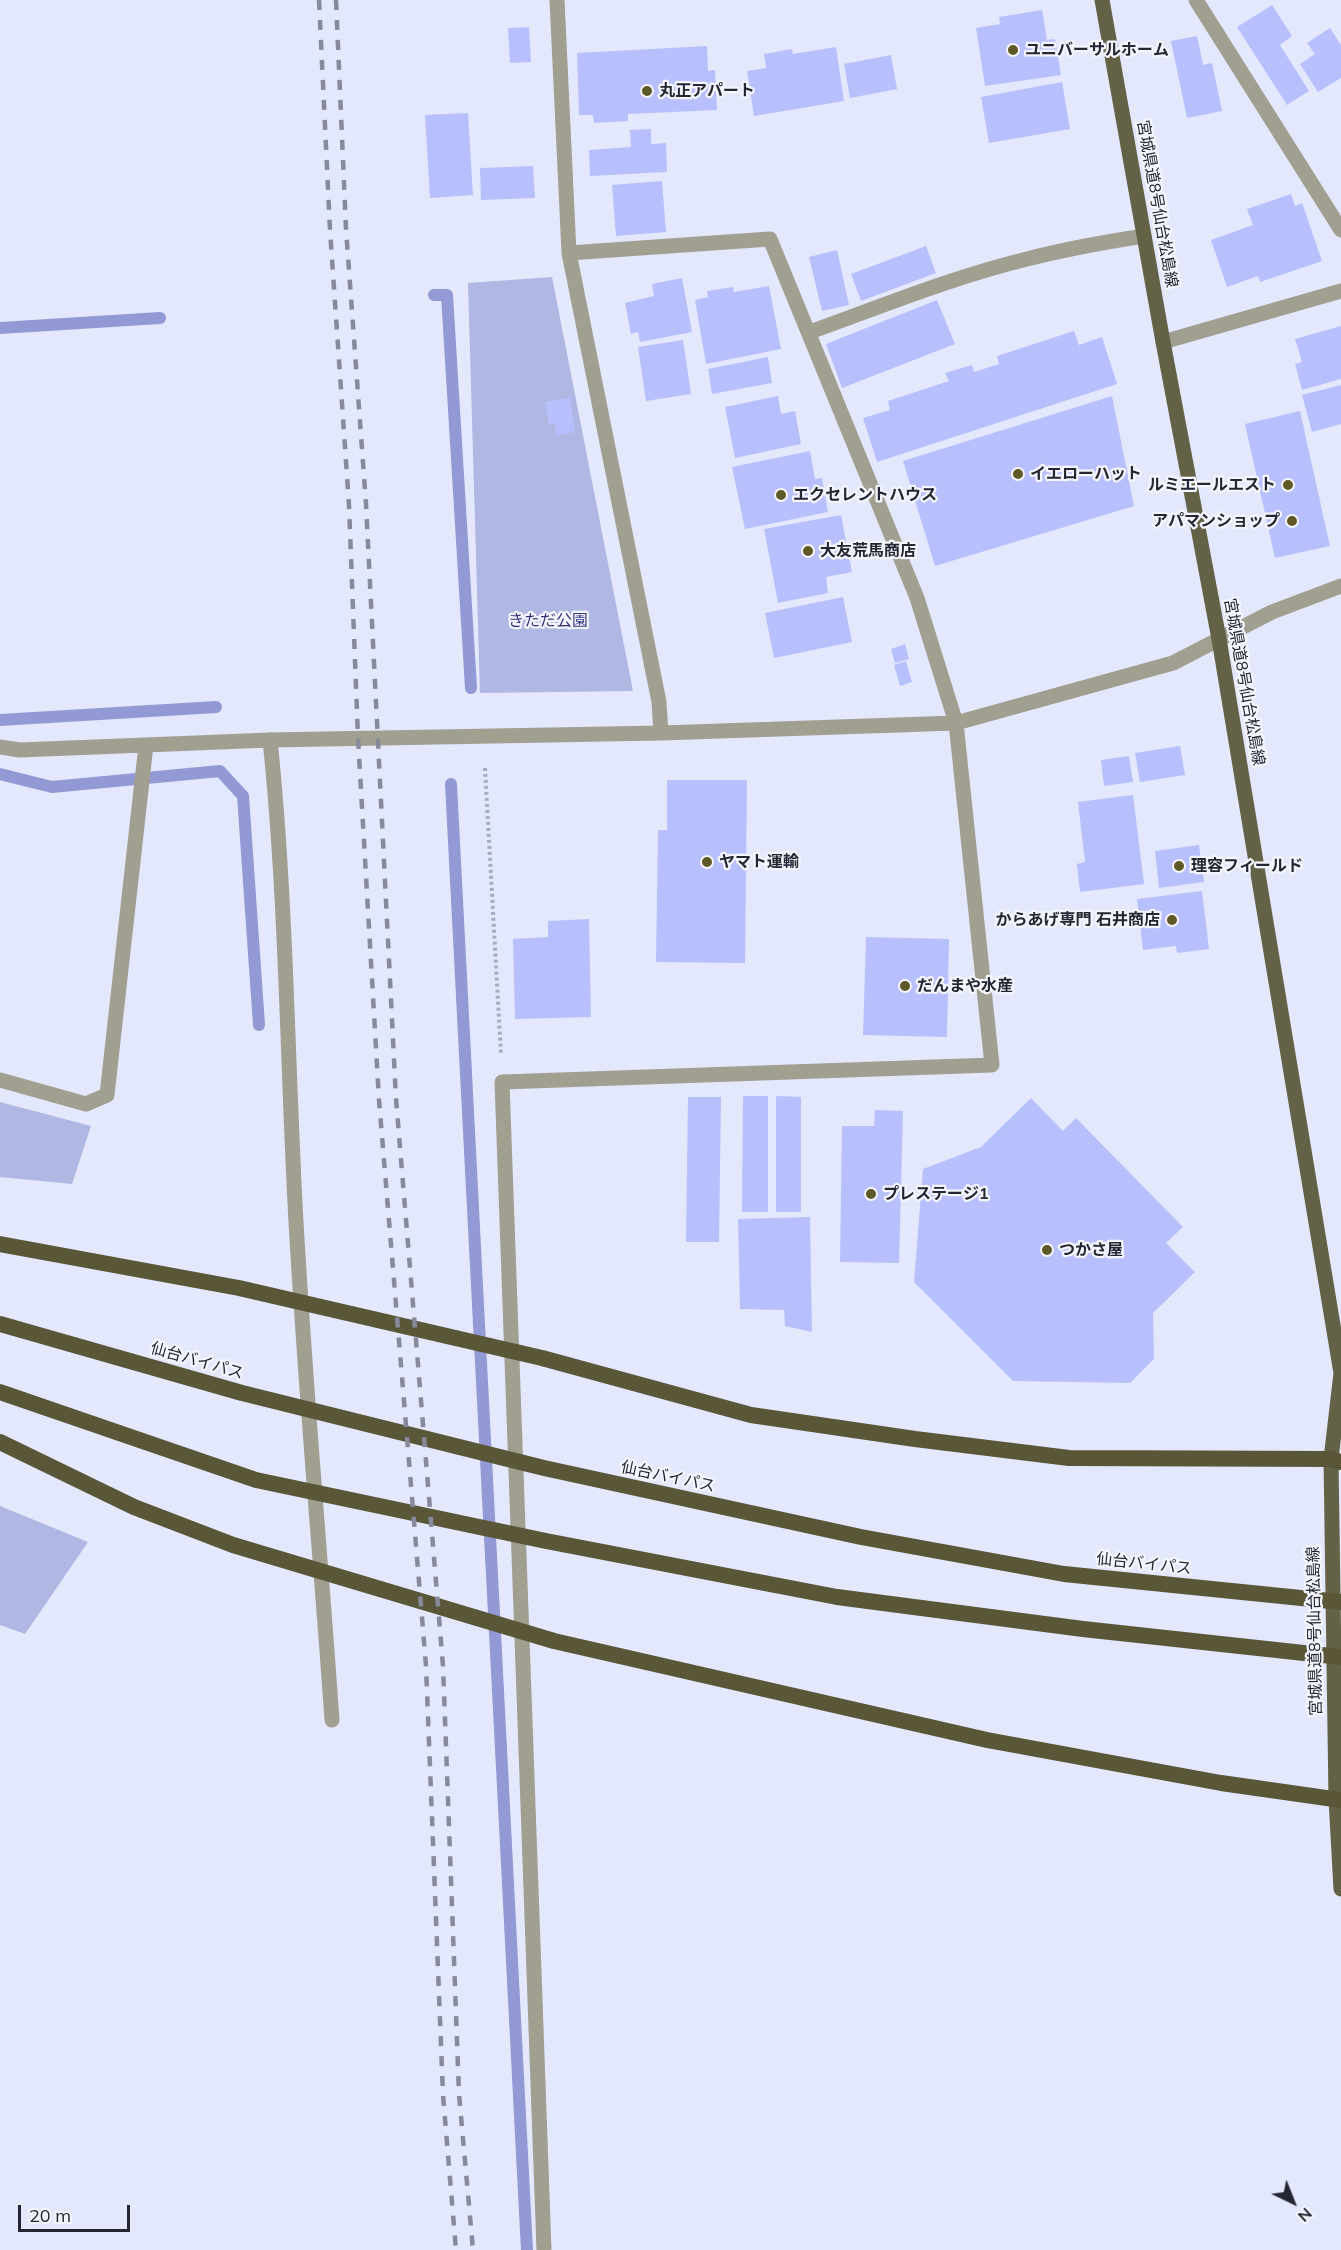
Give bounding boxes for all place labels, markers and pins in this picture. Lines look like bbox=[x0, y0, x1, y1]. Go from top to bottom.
place label: ユニバーサルホーム bbox=[1025, 40, 1169, 60]
marker: ユニバーサルホーム bbox=[1006, 43, 1020, 57]
place label: 丸正アパート bbox=[659, 81, 755, 101]
marker: 丸正アパート bbox=[640, 84, 654, 98]
place label: イエローハット bbox=[1030, 464, 1142, 484]
marker: イエローハット bbox=[1011, 467, 1025, 481]
place label: ルミエールエスト bbox=[1148, 475, 1276, 495]
marker: ルミエールエスト bbox=[1281, 478, 1295, 492]
place label: エクセレントハウス bbox=[793, 485, 937, 505]
marker: エクセレントハウス bbox=[774, 488, 788, 502]
place label: アパマンショップ bbox=[1152, 511, 1280, 531]
marker: アパマンショップ bbox=[1285, 514, 1299, 528]
place label: 大友荒馬商店 bbox=[820, 541, 916, 561]
marker: 大友荒馬商店 bbox=[801, 544, 815, 558]
place label: ヤマト運輸 bbox=[719, 852, 799, 872]
marker: ヤマト運輸 bbox=[700, 855, 714, 869]
place label: 理容フィールド bbox=[1191, 856, 1303, 876]
marker: 理容フィールド bbox=[1172, 859, 1186, 873]
place label: からあげ専門 石井商店 bbox=[996, 910, 1160, 930]
marker: からあげ専門 石井商店 bbox=[1165, 913, 1179, 927]
place label: だんまや水産 bbox=[917, 976, 1013, 996]
marker: だんまや水産 bbox=[898, 979, 912, 993]
place label: プレステージ1 bbox=[883, 1184, 989, 1204]
marker: プレステージ1 bbox=[864, 1187, 878, 1201]
place label: つかさ屋 bbox=[1059, 1240, 1123, 1260]
marker: つかさ屋 bbox=[1040, 1243, 1054, 1257]

